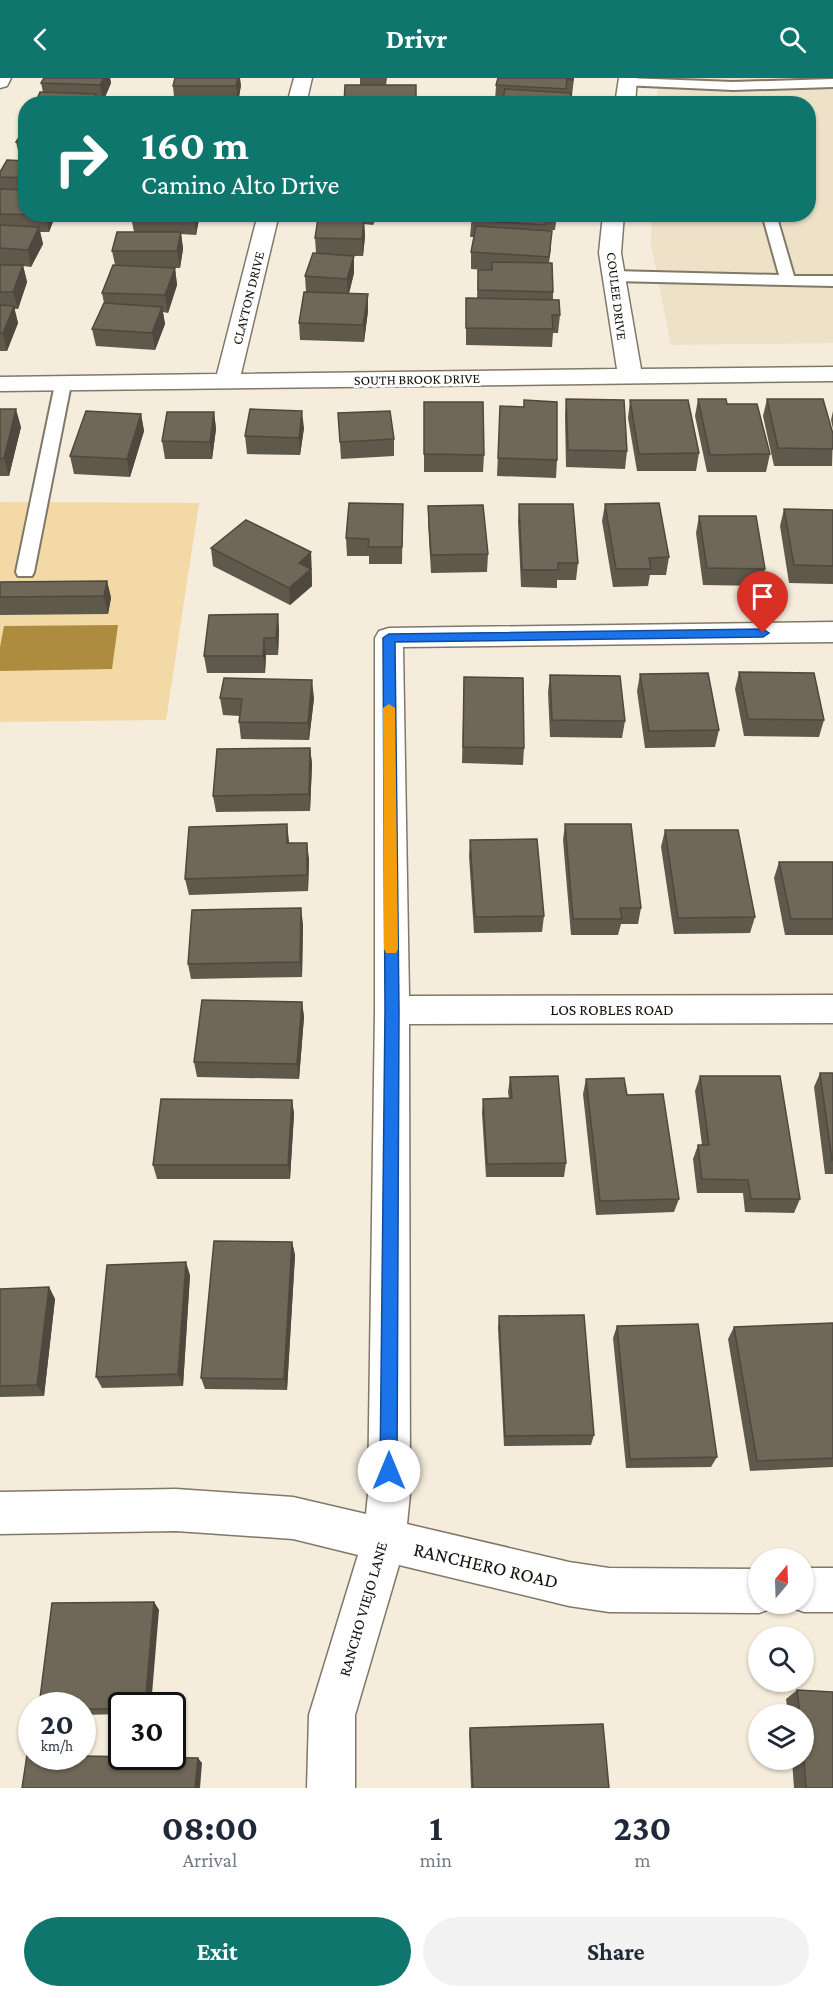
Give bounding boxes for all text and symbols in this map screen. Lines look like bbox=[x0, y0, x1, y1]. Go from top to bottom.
icon: back bbox=[24, 23, 57, 56]
icon: search bbox=[776, 23, 809, 56]
text: Drivr bbox=[386, 24, 447, 54]
icon: right bbox=[42, 120, 120, 198]
text: 160 m bbox=[141, 121, 249, 168]
text: Camino Alto Drive bbox=[141, 170, 339, 200]
street label: CLAYTON DRIVE bbox=[229, 249, 267, 346]
street label: COULEE DRIVE bbox=[604, 251, 630, 341]
street label: SOUTH BROOK DRIVE bbox=[354, 370, 481, 388]
pin bbox=[737, 571, 788, 633]
icon: arrive bbox=[746, 580, 779, 613]
street label: LOS ROBLES ROAD bbox=[550, 1001, 674, 1018]
position arrow bbox=[357, 1439, 421, 1503]
street label: RANCHERO ROAD bbox=[412, 1538, 560, 1592]
street label: RANCHO VIEJO LANE bbox=[336, 1539, 391, 1679]
north arrow bbox=[748, 1548, 814, 1614]
map controls bbox=[748, 1548, 814, 1770]
button: search bbox=[748, 1626, 814, 1692]
speed limit sign: 30 bbox=[108, 1692, 186, 1770]
button: layers bbox=[748, 1704, 814, 1770]
text: 20 bbox=[40, 1707, 74, 1740]
text: km/h bbox=[41, 1738, 73, 1754]
text: 08:00 bbox=[162, 1808, 258, 1848]
text: 1 bbox=[429, 1808, 443, 1848]
text: 230 bbox=[614, 1808, 671, 1848]
text: Arrival bbox=[183, 1849, 237, 1871]
text: min bbox=[420, 1849, 452, 1871]
text: m bbox=[634, 1849, 651, 1871]
button: Exit bbox=[24, 1917, 411, 1986]
button: Share bbox=[423, 1917, 809, 1986]

